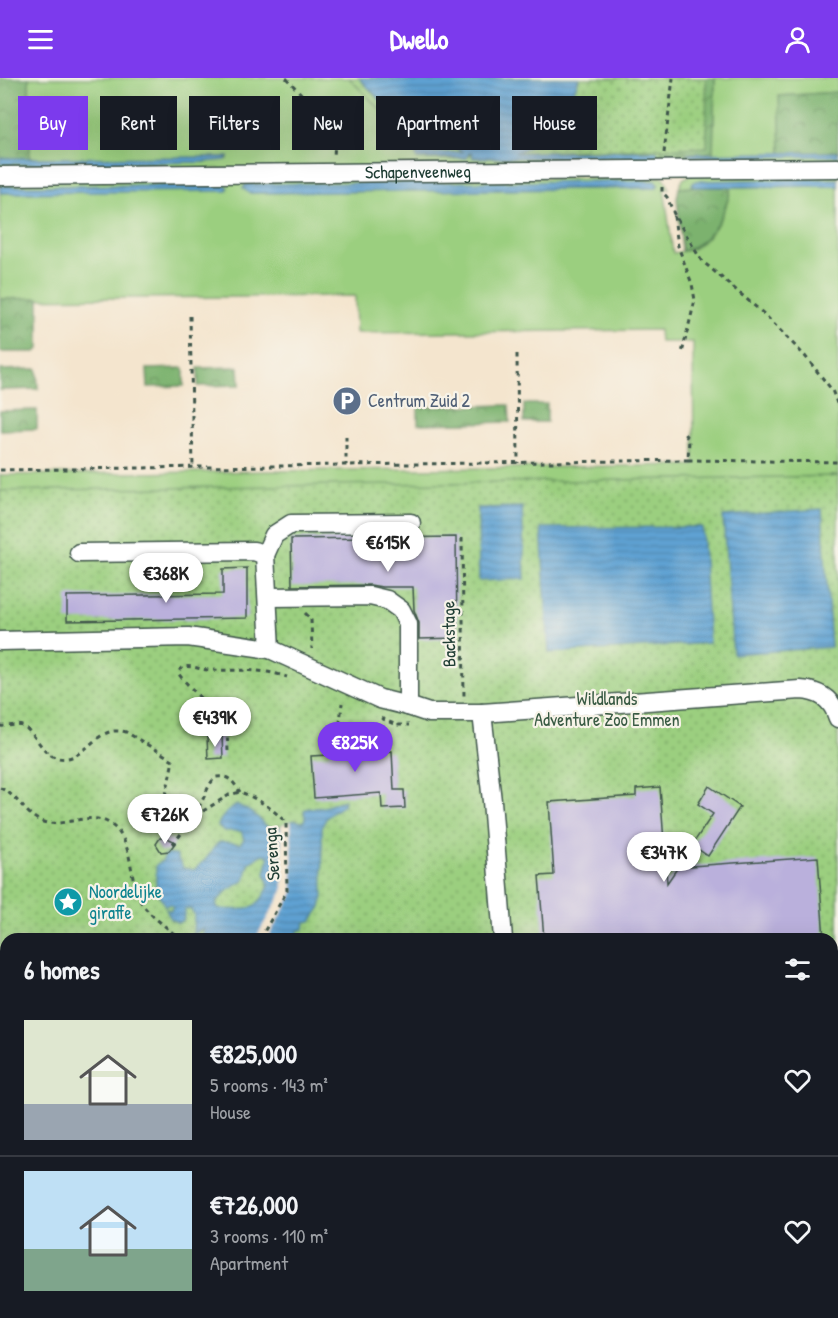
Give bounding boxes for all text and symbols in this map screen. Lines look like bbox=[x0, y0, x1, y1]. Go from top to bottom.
text: Dwello bbox=[390, 21, 448, 57]
icon: menu bbox=[24, 23, 57, 56]
icon: person bbox=[781, 23, 814, 56]
chip: Buy bbox=[18, 96, 88, 150]
chip: Rent bbox=[100, 96, 177, 150]
chip: Filters bbox=[189, 96, 280, 150]
chip: New bbox=[292, 96, 364, 150]
chip: Apartment bbox=[376, 96, 500, 150]
chip: House bbox=[512, 96, 597, 150]
street label: Schapenveenweg bbox=[365, 159, 471, 185]
parking icon: Centrum Zuid 2 bbox=[331, 385, 363, 417]
place label: Centrum Zuid 2 bbox=[368, 388, 470, 413]
pin: €615K bbox=[346, 522, 430, 573]
text: €615K bbox=[366, 528, 410, 555]
pin: €368K bbox=[124, 553, 208, 604]
text: €368K bbox=[143, 559, 189, 586]
street label: Backstage bbox=[435, 601, 462, 667]
park label: Wildlands Adventure Zoo Emmen bbox=[534, 686, 680, 732]
pin: €439K bbox=[173, 697, 257, 748]
text: €439K bbox=[193, 703, 237, 730]
pin: €825K bbox=[313, 722, 397, 773]
text: €825K bbox=[332, 728, 378, 755]
pin: €726K bbox=[123, 794, 207, 845]
text: €726K bbox=[141, 800, 189, 827]
street label: Serenga bbox=[257, 827, 286, 881]
pin: €347K bbox=[622, 832, 706, 883]
text: €347K bbox=[641, 838, 687, 865]
place label: Noordelijke giraffe bbox=[89, 879, 162, 925]
place icon: Noordelijke giraffe bbox=[52, 886, 84, 918]
text: 6 homes bbox=[24, 952, 100, 987]
icon: filters bbox=[781, 953, 814, 986]
text: €825,000 bbox=[210, 1036, 297, 1071]
icon: home bbox=[72, 1044, 144, 1116]
icon: heart bbox=[781, 1064, 814, 1097]
text: 5 rooms · 143 m² bbox=[210, 1071, 328, 1098]
text: House bbox=[210, 1098, 251, 1125]
text: €726,000 bbox=[210, 1187, 298, 1222]
icon: home bbox=[72, 1195, 144, 1267]
icon: heart bbox=[781, 1215, 814, 1248]
text: 3 rooms · 110 m² bbox=[210, 1222, 328, 1249]
text: Apartment bbox=[210, 1249, 288, 1276]

